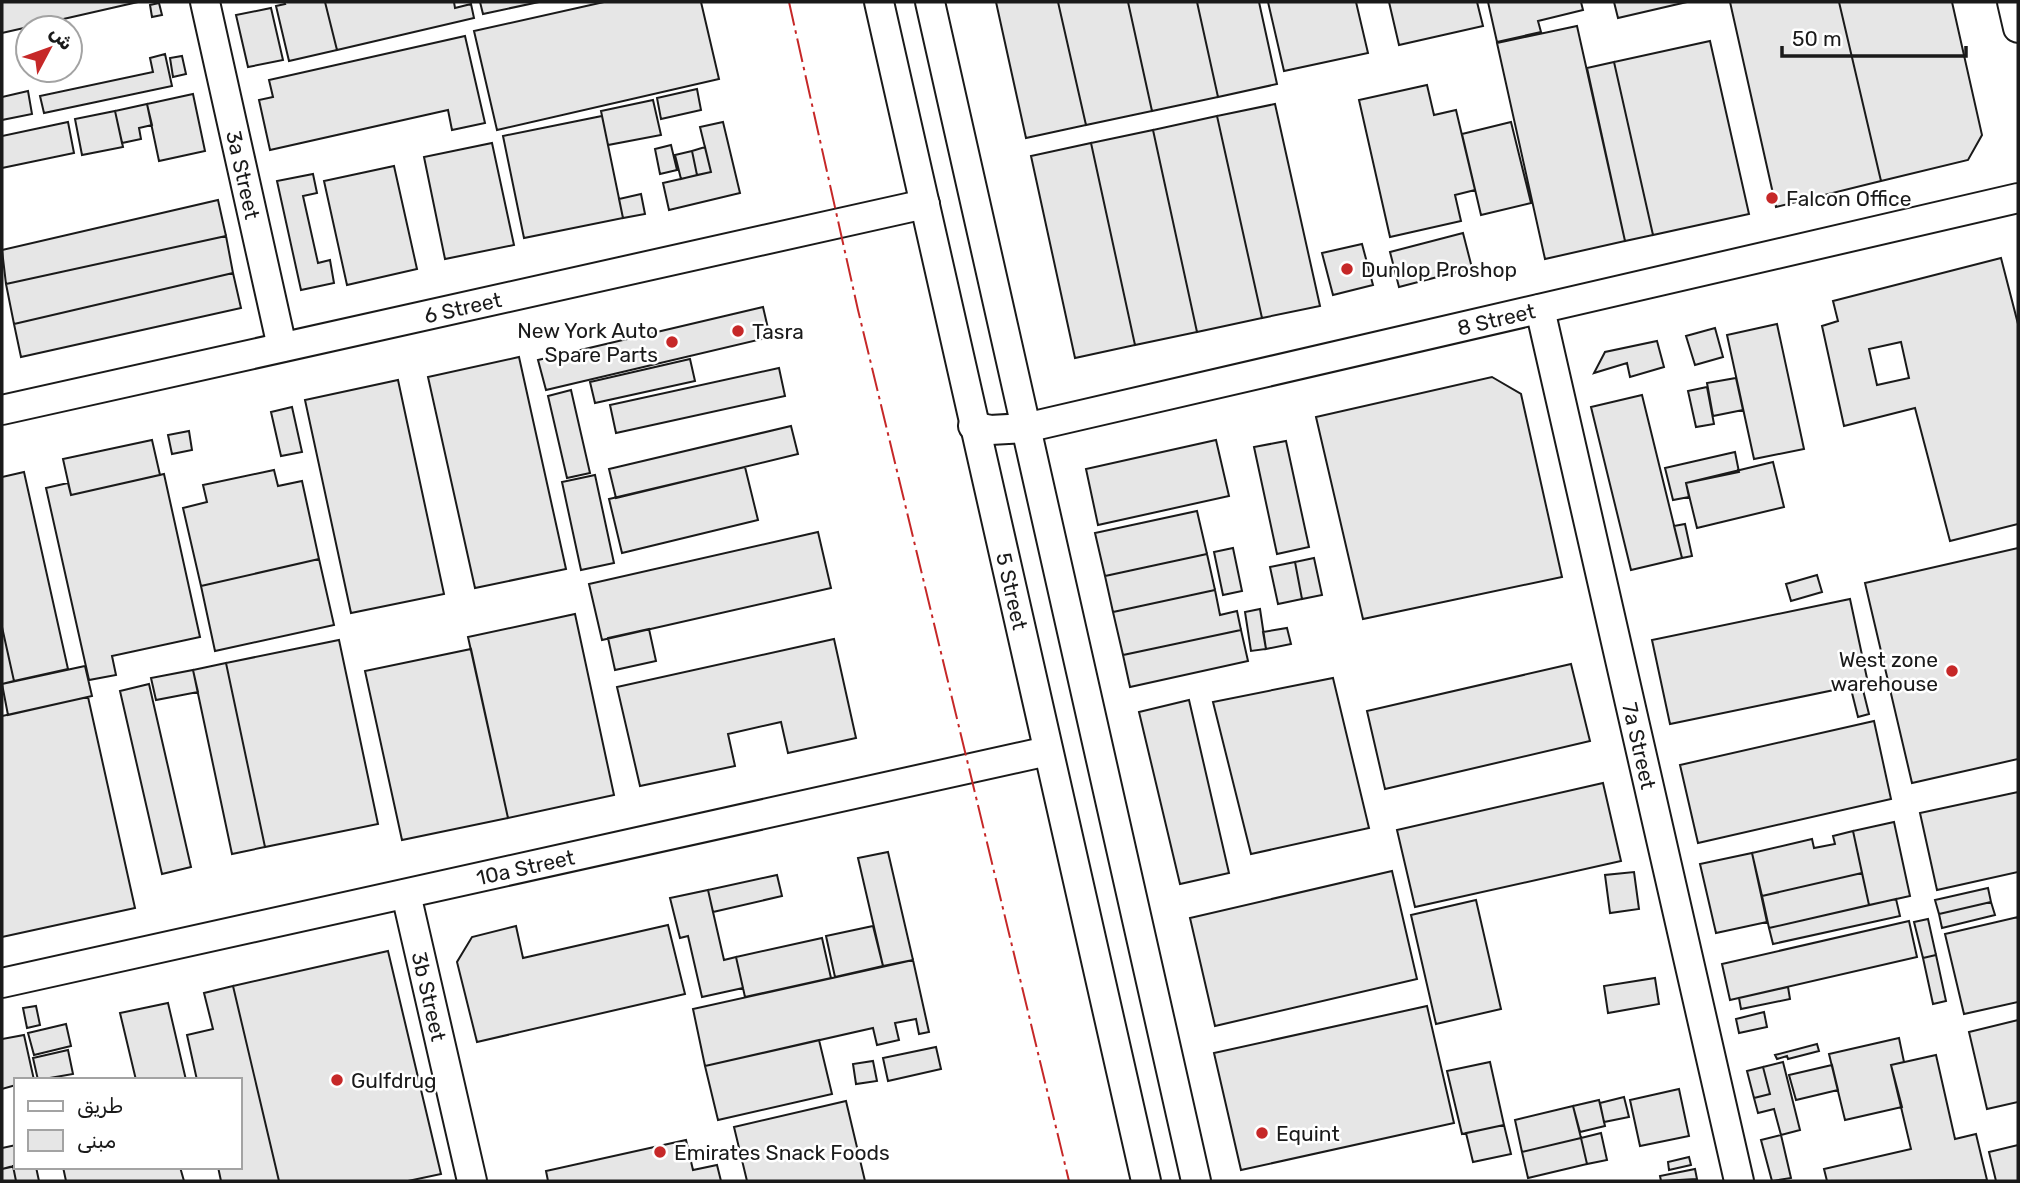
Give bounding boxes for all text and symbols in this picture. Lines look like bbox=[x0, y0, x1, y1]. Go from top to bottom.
north arrow bbox=[14, 14, 84, 84]
scale bar bbox=[1782, 14, 1966, 58]
text: ش bbox=[45, 22, 78, 55]
text: 50 m bbox=[1792, 26, 1842, 51]
street label: 3a Street bbox=[222, 128, 266, 221]
place label: Falcon Office bbox=[1786, 186, 1911, 211]
marker: Falcon Office bbox=[1764, 190, 1780, 206]
place label: Dunlop Proshop bbox=[1361, 257, 1517, 282]
marker: Dunlop Proshop bbox=[1339, 261, 1355, 277]
street label: 6 Street bbox=[422, 286, 504, 328]
street label: 8 Street bbox=[1455, 298, 1537, 340]
place label: New York Auto Spare Parts bbox=[517, 318, 658, 367]
place label: Tasra bbox=[752, 319, 804, 344]
marker: Tasra bbox=[730, 323, 746, 339]
marker: New York Auto Spare Parts bbox=[664, 334, 680, 350]
street label: 5 Street bbox=[992, 550, 1033, 632]
place label: West zone warehouse bbox=[1830, 647, 1938, 696]
marker: West zone warehouse bbox=[1944, 663, 1960, 679]
street label: 7a Street bbox=[1618, 700, 1662, 792]
street label: 10a Street bbox=[474, 844, 577, 890]
street label: 3b Street bbox=[407, 949, 452, 1043]
place label: Gulfdrug bbox=[351, 1068, 437, 1093]
marker: Gulfdrug bbox=[329, 1072, 345, 1088]
legend bbox=[14, 1078, 242, 1169]
text: طريق bbox=[77, 1093, 123, 1118]
place label: Equint bbox=[1276, 1121, 1340, 1146]
marker: Equint bbox=[1254, 1125, 1270, 1141]
text: مبنى bbox=[77, 1128, 116, 1153]
place label: Emirates Snack Foods bbox=[674, 1140, 890, 1165]
marker: Emirates Snack Foods bbox=[652, 1144, 668, 1160]

